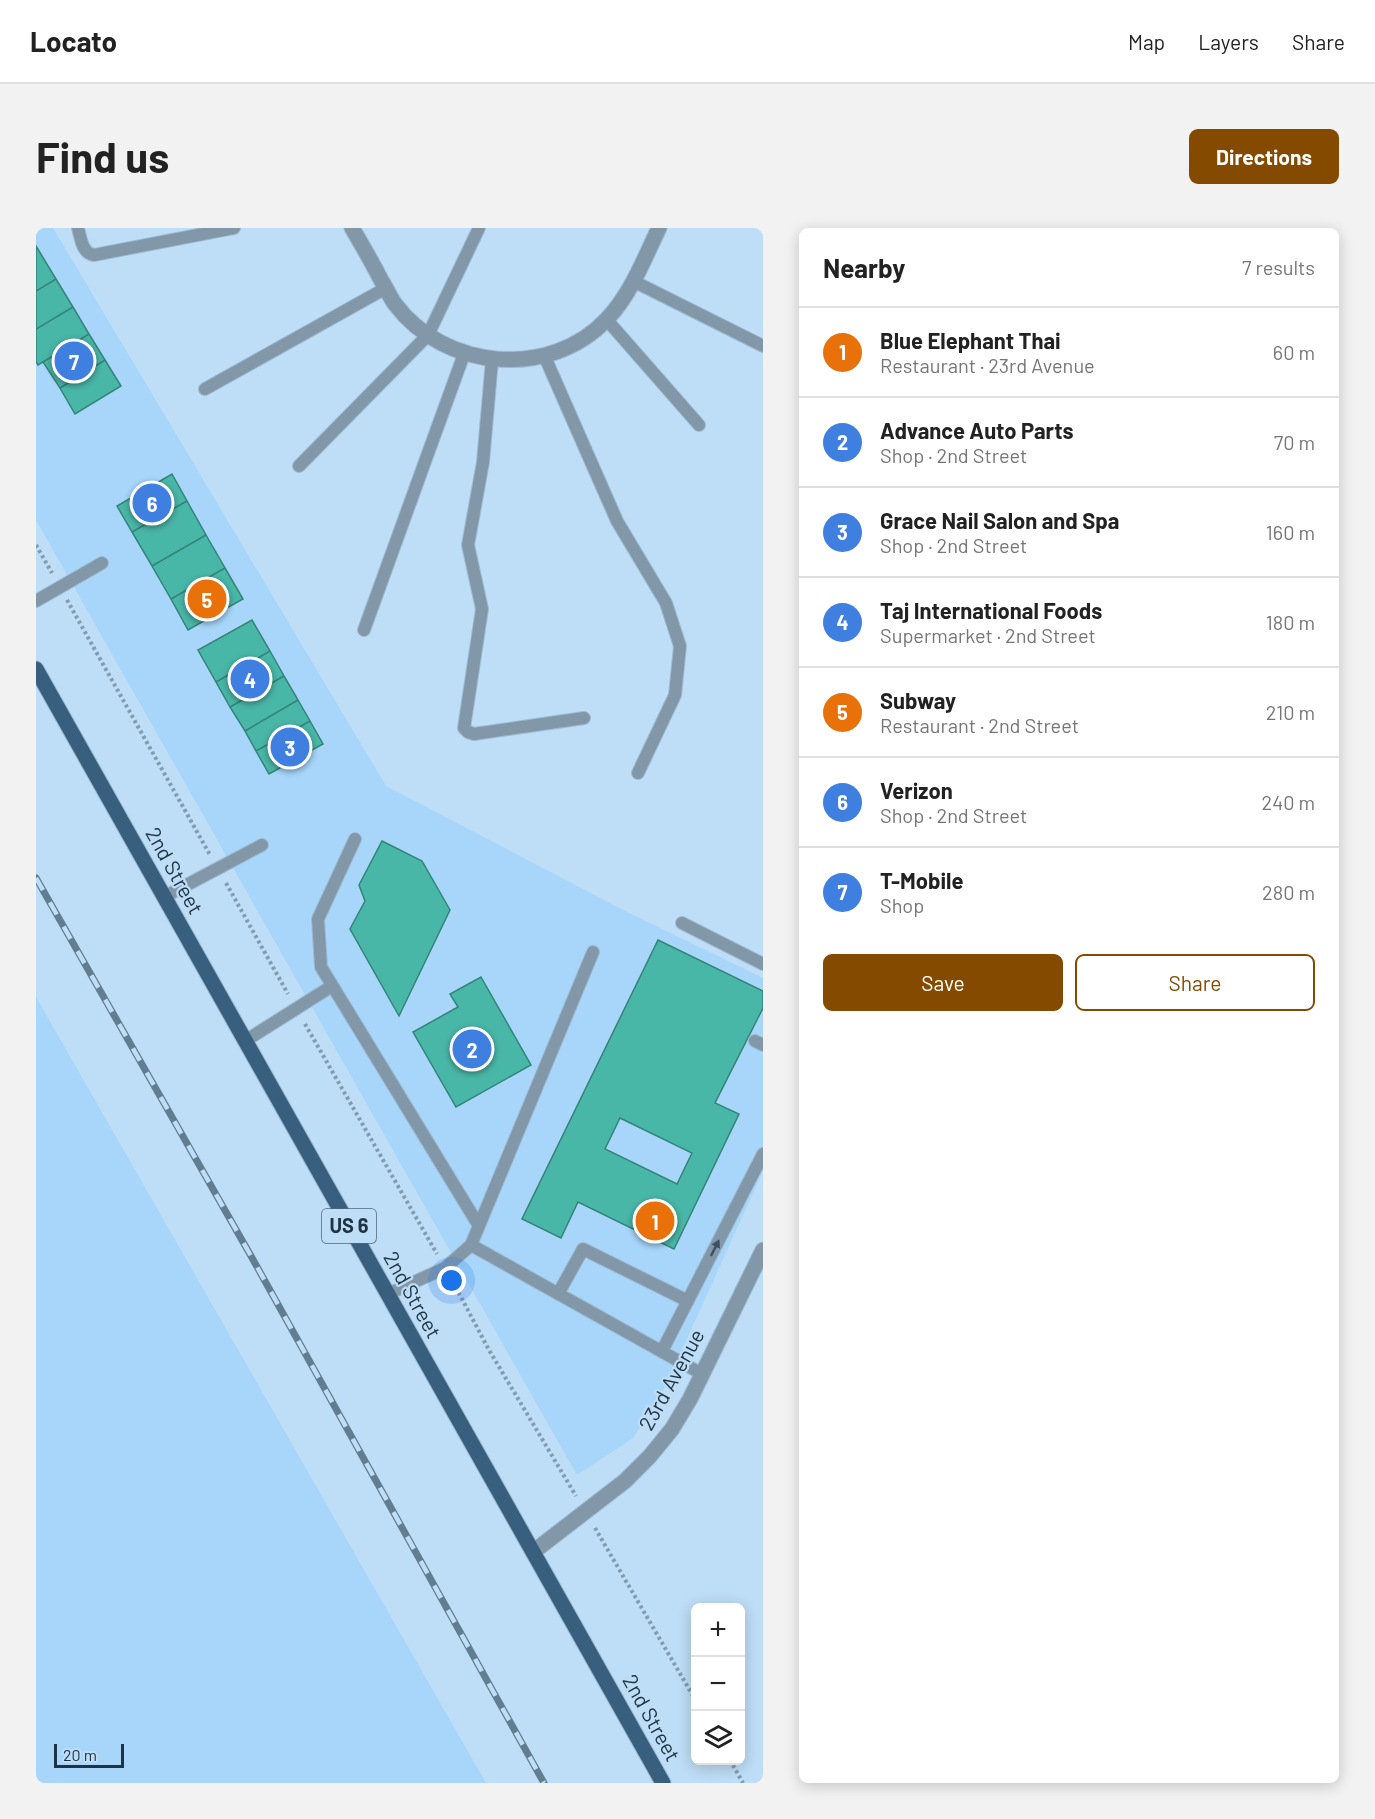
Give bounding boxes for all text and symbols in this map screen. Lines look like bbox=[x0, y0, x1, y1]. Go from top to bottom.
text: Locato bbox=[30, 24, 117, 58]
text: Map bbox=[1128, 29, 1165, 54]
text: Layers bbox=[1198, 29, 1259, 54]
text: Share bbox=[1292, 29, 1345, 54]
button: Directions bbox=[1189, 129, 1339, 184]
text: Find us bbox=[36, 131, 169, 181]
text: Nearby bbox=[823, 252, 905, 283]
text: 7 results bbox=[1242, 255, 1315, 279]
text: Blue Elephant Thai bbox=[880, 327, 1061, 353]
pin: 7 bbox=[54, 338, 93, 384]
text: 1 bbox=[839, 340, 846, 364]
text: 60 m bbox=[1273, 340, 1315, 364]
text: Restaurant · 23rd Avenue bbox=[880, 353, 1095, 377]
text: Advance Auto Parts bbox=[880, 417, 1074, 443]
text: 2 bbox=[837, 430, 848, 454]
text: 70 m bbox=[1274, 430, 1315, 454]
text: Shop · 2nd Street bbox=[880, 443, 1027, 467]
pin: 6 bbox=[132, 480, 172, 526]
text: Grace Nail Salon and Spa bbox=[880, 507, 1119, 533]
text: 3 bbox=[837, 520, 848, 544]
text: 160 m bbox=[1266, 520, 1315, 544]
text: Shop · 2nd Street bbox=[880, 533, 1027, 557]
pin: 5 bbox=[188, 576, 226, 622]
text: Taj International Foods bbox=[880, 597, 1102, 623]
text: 4 bbox=[836, 610, 849, 634]
text: 180 m bbox=[1266, 610, 1315, 634]
text: Supermarket · 2nd Street bbox=[880, 623, 1096, 647]
pin: 4 bbox=[230, 656, 270, 702]
text: Subway bbox=[880, 687, 956, 713]
text: 5 bbox=[837, 700, 848, 724]
text: 210 m bbox=[1266, 700, 1315, 724]
text: Restaurant · 2nd Street bbox=[880, 713, 1079, 737]
pin: 3 bbox=[270, 724, 310, 770]
text: Verizon bbox=[880, 777, 953, 803]
text: 6 bbox=[837, 790, 848, 814]
text: 240 m bbox=[1261, 790, 1315, 814]
text: Shop · 2nd Street bbox=[880, 803, 1027, 827]
street label: 2nd Street bbox=[141, 822, 209, 918]
text: T-Mobile bbox=[880, 867, 963, 893]
text: 7 bbox=[838, 880, 847, 904]
text: 280 m bbox=[1262, 880, 1315, 904]
text: Shop bbox=[880, 893, 924, 917]
button: Save bbox=[823, 954, 1063, 1011]
button: Share bbox=[1075, 954, 1315, 1011]
pin: 2 bbox=[452, 1026, 492, 1072]
pin: 1 bbox=[636, 1198, 674, 1244]
road number: US 6 bbox=[322, 1209, 376, 1243]
one-way arrow bbox=[710, 1240, 720, 1257]
street label: 2nd Street bbox=[379, 1246, 447, 1342]
your location bbox=[437, 1266, 466, 1295]
street label: 23rd Avenue bbox=[633, 1324, 709, 1434]
map controls bbox=[691, 1603, 745, 1765]
button: + bbox=[691, 1603, 745, 1657]
button: − bbox=[691, 1657, 745, 1711]
street label: 2nd Street bbox=[618, 1669, 686, 1765]
button: layers bbox=[691, 1711, 745, 1765]
scale bar bbox=[54, 1741, 124, 1768]
text: 20 m bbox=[63, 1745, 97, 1764]

